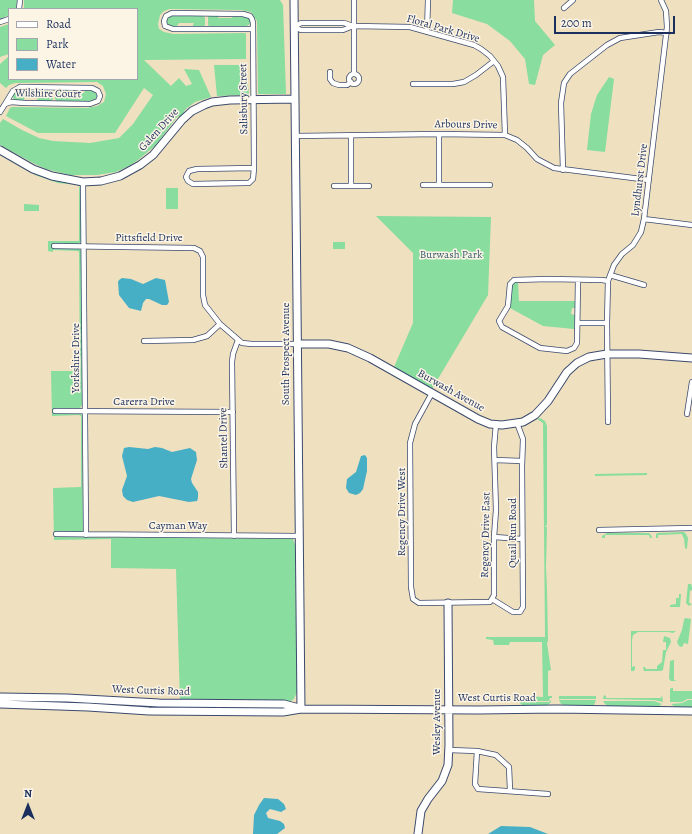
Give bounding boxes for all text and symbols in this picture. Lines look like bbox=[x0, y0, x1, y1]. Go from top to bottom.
legend bbox=[8, 8, 138, 80]
scale bar bbox=[556, 8, 677, 34]
street label: Floral Park Drive bbox=[405, 12, 481, 46]
text: 200 m bbox=[561, 15, 592, 31]
text: Road bbox=[46, 16, 71, 32]
text: Park bbox=[46, 36, 69, 52]
text: Water bbox=[46, 56, 76, 72]
street label: Salisbury Street bbox=[237, 63, 251, 135]
street label: Wilshire Court bbox=[15, 87, 81, 101]
street label: Galen Drive bbox=[136, 106, 182, 154]
street label: Arbours Drive bbox=[434, 118, 498, 132]
street label: Lyndhurst Drive bbox=[629, 143, 651, 217]
street label: Pittsfield Drive bbox=[115, 231, 183, 245]
park label: Burwash Park bbox=[420, 248, 482, 262]
street label: South Prospect Avenue bbox=[279, 303, 293, 405]
street label: Yorkshire Drive bbox=[69, 323, 83, 393]
street label: Burwash Avenue bbox=[415, 367, 487, 415]
street label: Carerra Drive bbox=[113, 395, 175, 409]
street label: Shantel Drive bbox=[217, 407, 231, 469]
street label: Regency Drive West bbox=[395, 468, 409, 556]
street label: Regency Drive East bbox=[479, 492, 493, 578]
street label: Quail Run Road bbox=[506, 498, 520, 568]
street label: Cayman Way bbox=[149, 519, 207, 533]
street label: West Curtis Road bbox=[112, 683, 190, 699]
street label: Wesley Avenue bbox=[430, 689, 444, 755]
street label: West Curtis Road bbox=[458, 691, 536, 705]
north arrow bbox=[8, 786, 48, 826]
text: N bbox=[24, 786, 32, 801]

